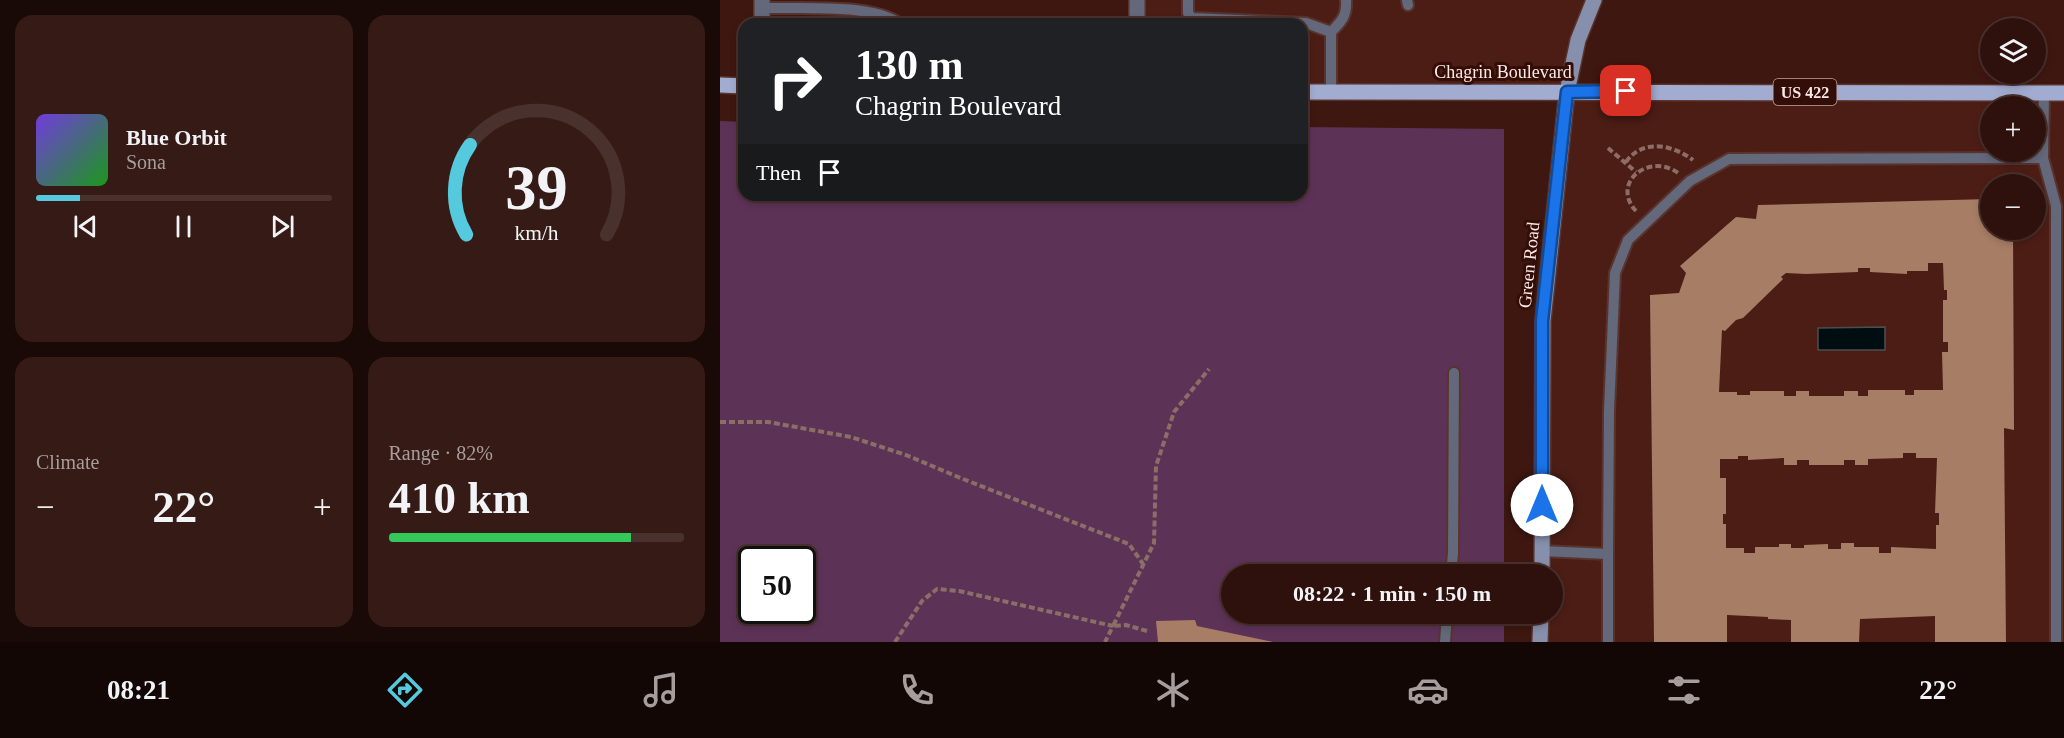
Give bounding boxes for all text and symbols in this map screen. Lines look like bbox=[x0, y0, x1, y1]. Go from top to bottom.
map controls bbox=[1980, 18, 2046, 240]
button: layers bbox=[1980, 18, 2046, 84]
icon: right bbox=[756, 42, 834, 120]
text: 130 m bbox=[855, 42, 964, 88]
street label: Chagrin Boulevard bbox=[1434, 62, 1572, 82]
pin bbox=[1600, 65, 1651, 116]
icon: arrive bbox=[1609, 74, 1642, 107]
road number: US 422 bbox=[1774, 79, 1836, 105]
text: Chagrin Boulevard bbox=[855, 91, 1061, 121]
button: + bbox=[1980, 96, 2046, 162]
text: Blue Orbit bbox=[126, 125, 227, 150]
text: Sona bbox=[126, 151, 166, 173]
text: 39 bbox=[505, 154, 567, 223]
icon: arrive bbox=[813, 156, 846, 189]
text: Then bbox=[756, 160, 801, 185]
button: − bbox=[1980, 174, 2046, 240]
icon: previous bbox=[69, 210, 102, 243]
icon: pause bbox=[167, 210, 200, 243]
icon: next bbox=[266, 210, 299, 243]
street label: Green Road bbox=[1515, 221, 1543, 309]
text: km/h bbox=[514, 222, 559, 246]
text: Range · 82% bbox=[389, 442, 493, 464]
text: Climate bbox=[36, 451, 99, 473]
text: 410 km bbox=[389, 473, 530, 523]
position arrow bbox=[1510, 473, 1574, 537]
text: 22° bbox=[152, 482, 215, 532]
text: − bbox=[36, 489, 55, 525]
text: + bbox=[313, 489, 332, 525]
speed limit sign: 50 bbox=[738, 546, 816, 624]
text: 08:22 · 1 min · 150 m bbox=[1293, 581, 1491, 606]
icon: directions bbox=[384, 669, 426, 711]
icon: music bbox=[640, 669, 682, 711]
icon: phone bbox=[896, 669, 938, 711]
icon: climate bbox=[1152, 669, 1194, 711]
icon: car bbox=[1407, 669, 1449, 711]
icon: filters bbox=[1663, 669, 1705, 711]
text: 08:21 bbox=[107, 675, 170, 705]
text: 22° bbox=[1919, 675, 1957, 705]

